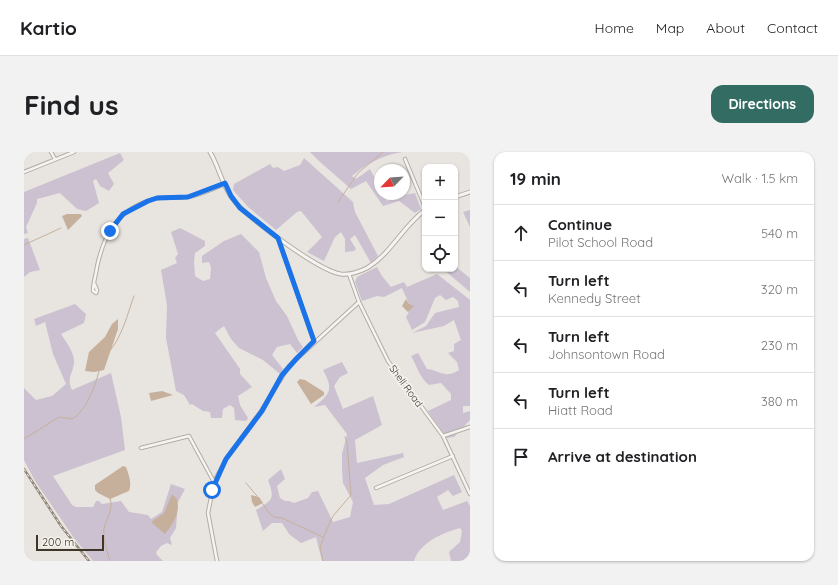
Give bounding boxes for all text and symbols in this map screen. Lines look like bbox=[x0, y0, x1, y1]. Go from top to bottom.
text: Kartio bbox=[20, 16, 77, 40]
text: Home bbox=[595, 19, 634, 37]
text: Map bbox=[656, 19, 684, 37]
text: About bbox=[706, 19, 745, 37]
text: Contact bbox=[767, 19, 818, 37]
button: Directions bbox=[711, 85, 814, 123]
text: Find us bbox=[24, 87, 118, 122]
north arrow bbox=[374, 164, 410, 200]
map controls bbox=[422, 164, 458, 272]
button: + bbox=[422, 164, 458, 200]
text: 19 min bbox=[510, 168, 561, 189]
text: Walk · 1.5 km bbox=[721, 170, 798, 186]
button: − bbox=[422, 200, 458, 236]
text: Continue bbox=[548, 215, 612, 234]
route end bbox=[101, 222, 119, 240]
icon: ahead bbox=[510, 222, 532, 244]
text: 540 m bbox=[761, 225, 798, 241]
text: Pilot School Road bbox=[548, 234, 653, 250]
button: locate bbox=[422, 236, 458, 272]
text: Turn left bbox=[548, 271, 610, 290]
icon: left bbox=[510, 278, 532, 300]
text: 320 m bbox=[761, 281, 798, 297]
text: Kennedy Street bbox=[548, 290, 641, 306]
text: Turn left bbox=[548, 327, 610, 346]
icon: left bbox=[510, 334, 532, 356]
text: 230 m bbox=[761, 337, 798, 353]
text: Johnsontown Road bbox=[548, 346, 665, 362]
street label: Shell Road bbox=[386, 362, 426, 410]
text: Turn left bbox=[548, 383, 610, 402]
icon: left bbox=[510, 390, 532, 412]
text: 380 m bbox=[761, 393, 798, 409]
text: Hiatt Road bbox=[548, 402, 613, 418]
icon: arrive bbox=[510, 446, 532, 468]
text: Arrive at destination bbox=[548, 447, 697, 466]
route start bbox=[203, 481, 221, 499]
scale bar bbox=[36, 533, 104, 552]
text: 200 m bbox=[42, 535, 74, 549]

